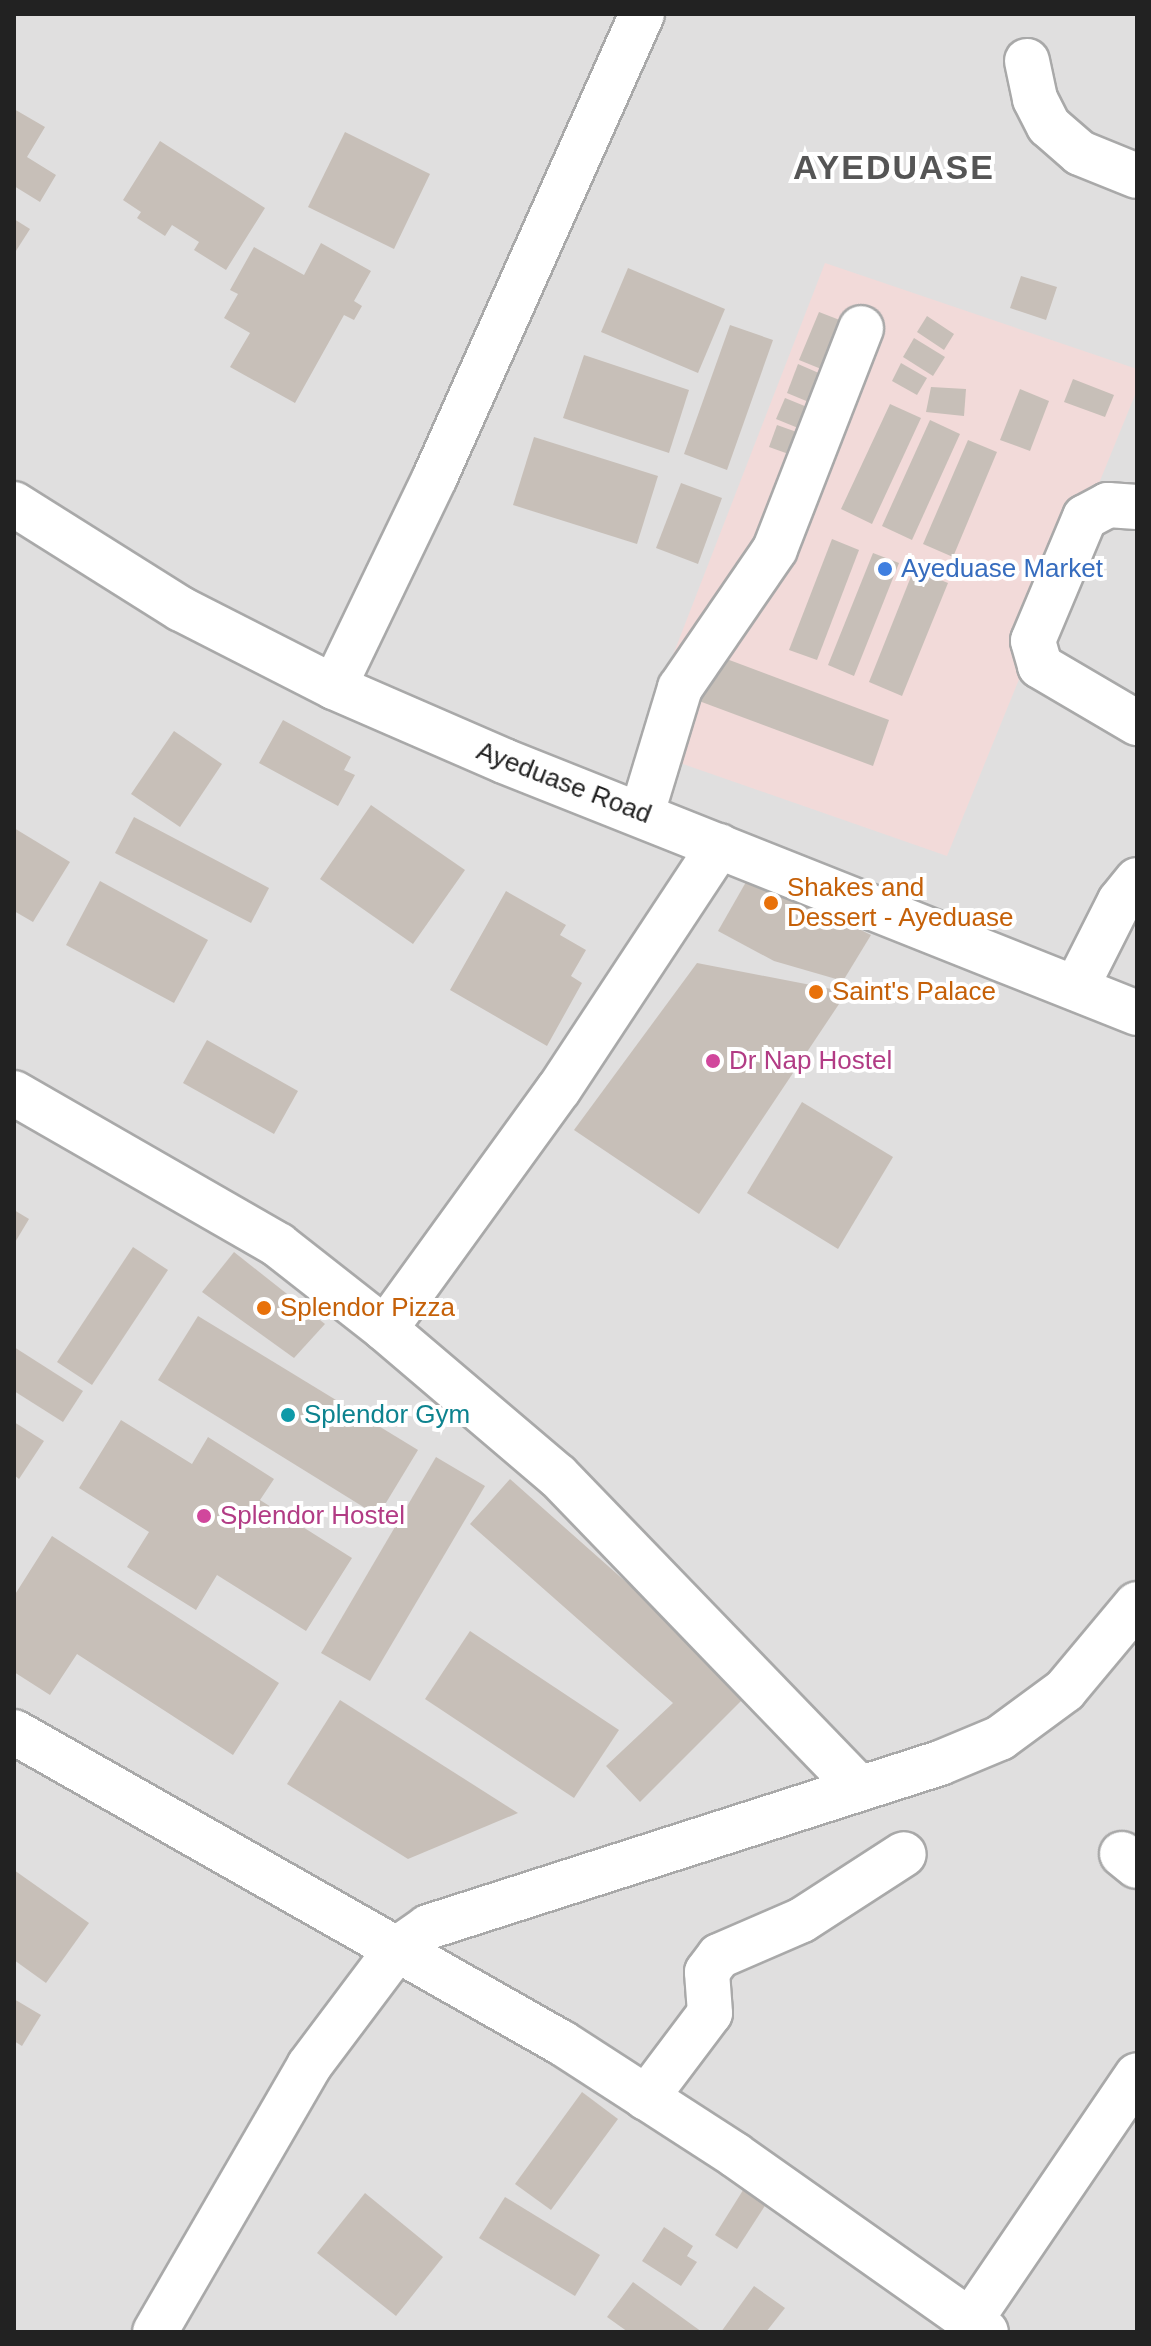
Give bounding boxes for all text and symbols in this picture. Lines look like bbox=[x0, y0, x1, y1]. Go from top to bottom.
district label: AYEDUASE bbox=[793, 148, 995, 188]
place label: Ayeduase Market bbox=[901, 553, 1103, 585]
marker: Ayeduase Market bbox=[876, 560, 894, 578]
street label: Ayeduase Road bbox=[472, 735, 656, 831]
place label: Shakes and Dessert - Ayeduase bbox=[787, 872, 1015, 934]
marker: Shakes and Dessert - Ayeduase bbox=[762, 894, 780, 912]
place label: Saint's Palace bbox=[832, 976, 996, 1008]
marker: Saint's Palace bbox=[807, 983, 825, 1001]
place label: Dr Nap Hostel bbox=[729, 1045, 892, 1077]
marker: Dr Nap Hostel bbox=[704, 1052, 722, 1070]
place label: Splendor Pizza bbox=[280, 1292, 455, 1324]
marker: Splendor Pizza bbox=[255, 1299, 273, 1317]
place label: Splendor Gym bbox=[304, 1399, 470, 1431]
marker: Splendor Gym bbox=[279, 1406, 297, 1424]
place label: Splendor Hostel bbox=[220, 1500, 405, 1532]
marker: Splendor Hostel bbox=[195, 1507, 213, 1525]

